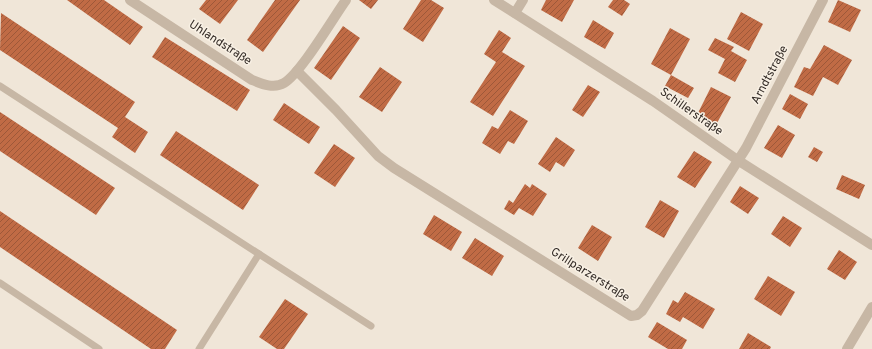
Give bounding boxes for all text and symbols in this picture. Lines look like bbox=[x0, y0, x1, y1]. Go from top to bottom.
street label: Uhlandstraße bbox=[186, 17, 254, 69]
street label: Arndtstraße bbox=[748, 43, 792, 107]
street label: Schillerstraße bbox=[656, 84, 726, 140]
street label: Grillparzerstraße bbox=[547, 244, 633, 306]

